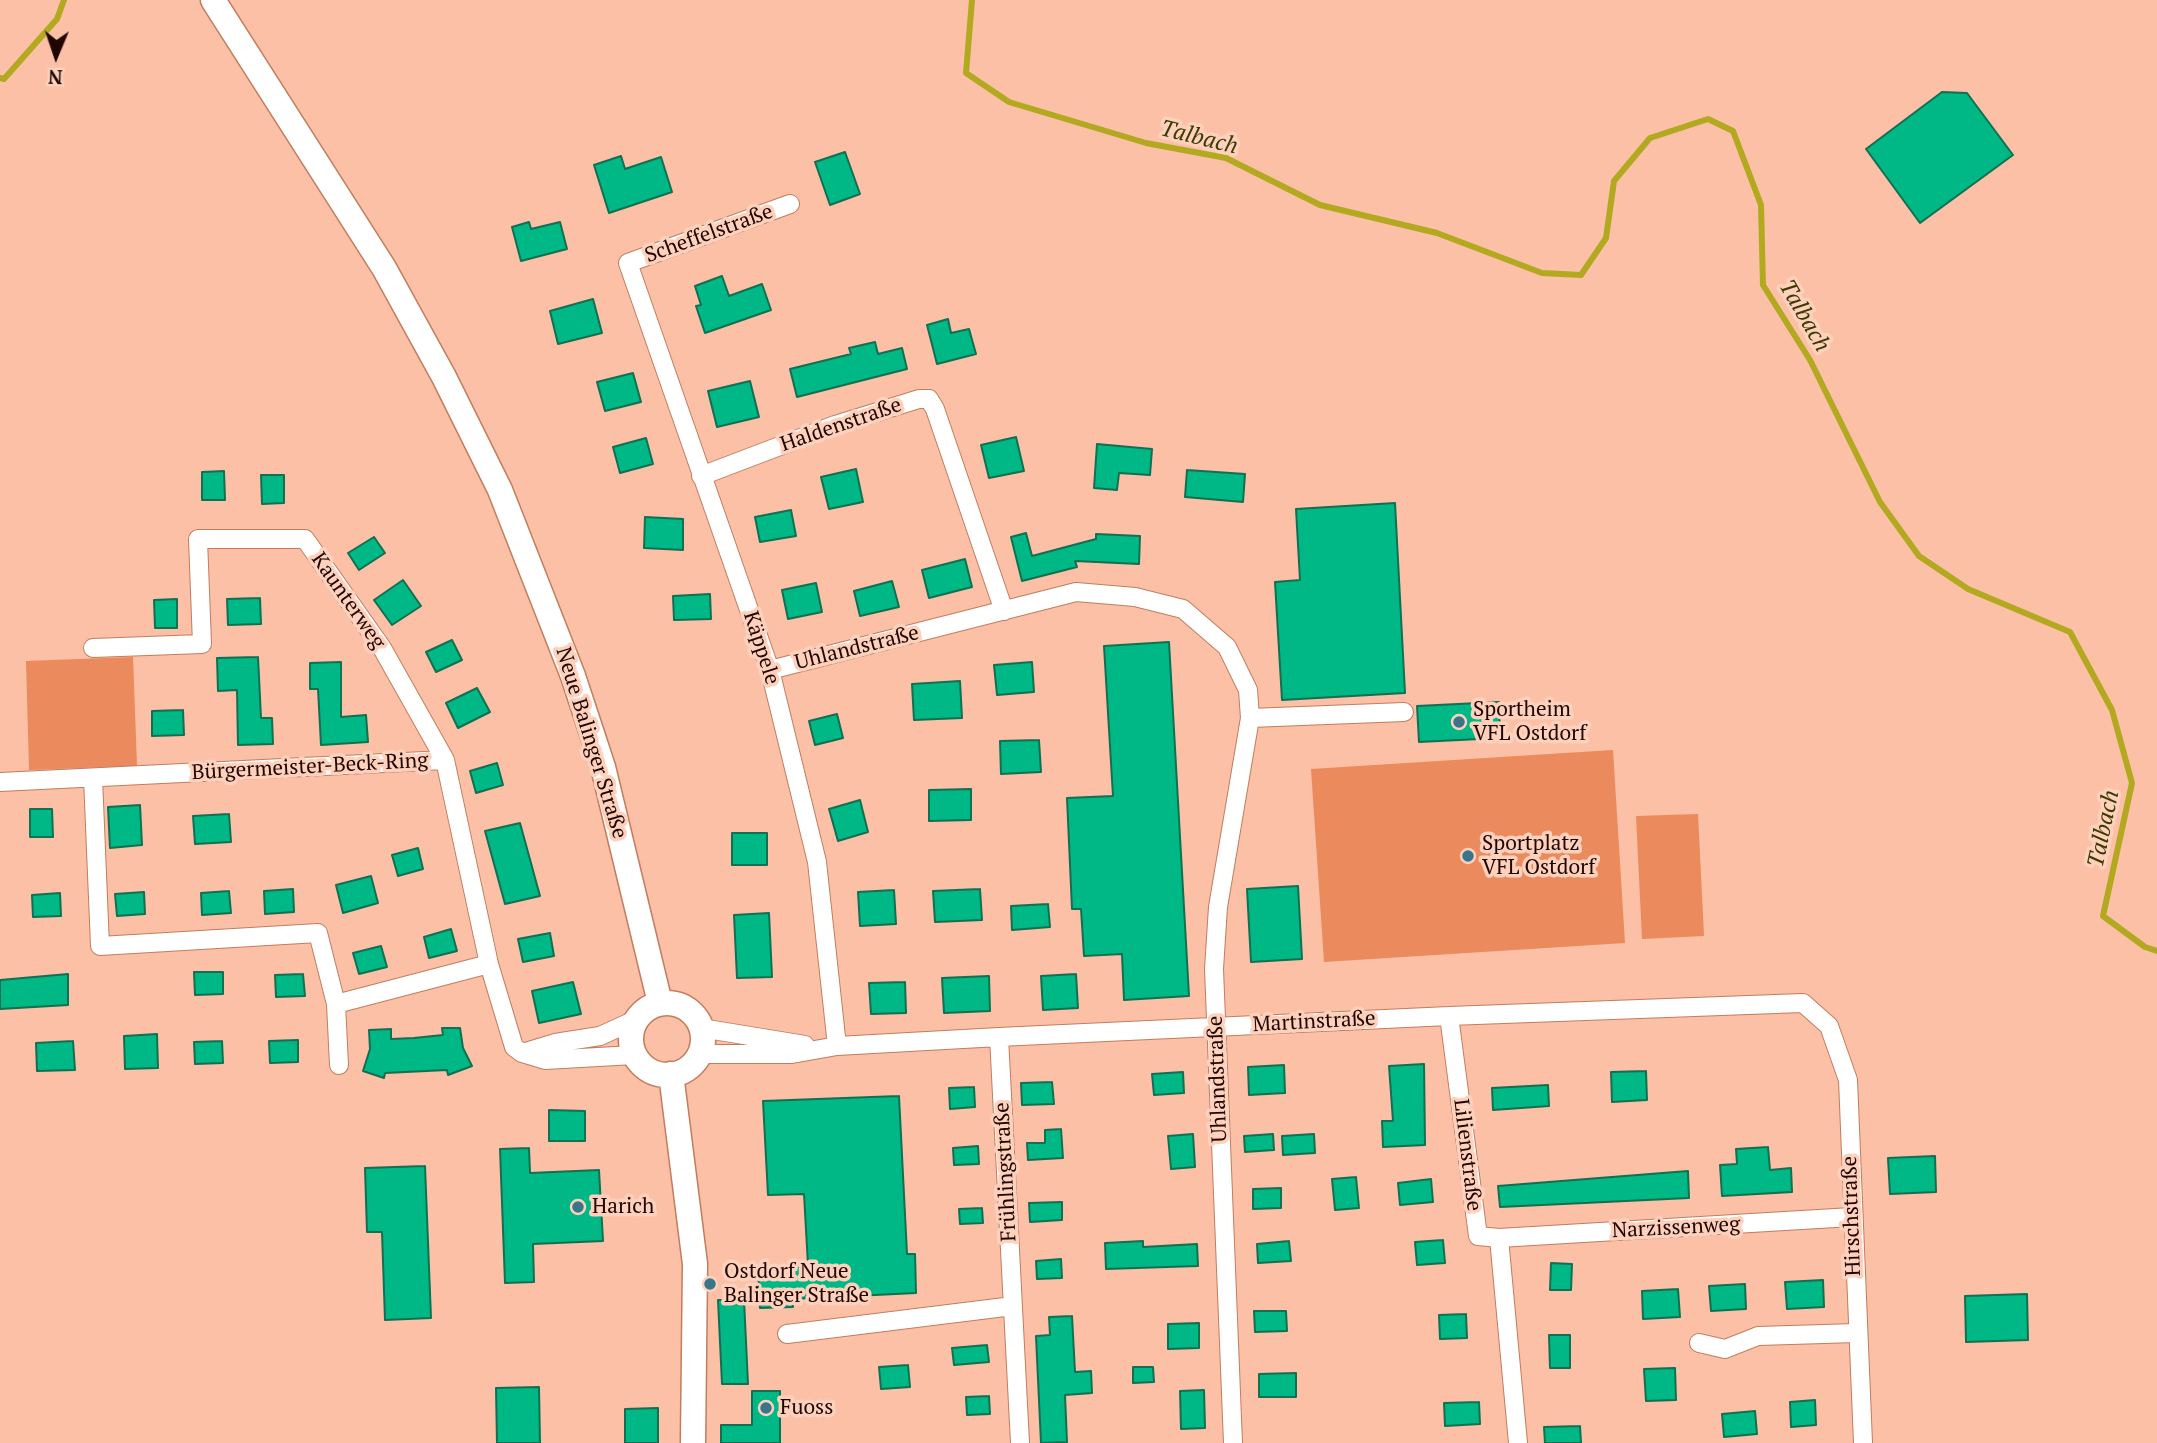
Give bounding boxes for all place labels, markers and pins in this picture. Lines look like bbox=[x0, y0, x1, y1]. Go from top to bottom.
place label: Sportheim VFL Ostdorf bbox=[1473, 697, 1586, 747]
marker: Sportheim VFL Ostdorf bbox=[1451, 714, 1467, 730]
place label: Sportplatz VFL Ostdorf bbox=[1482, 831, 1595, 881]
marker: Sportplatz VFL Ostdorf bbox=[1460, 848, 1476, 864]
place label: Harich bbox=[592, 1194, 654, 1220]
marker: Harich bbox=[570, 1199, 586, 1215]
place label: Ostdorf Neue Balinger Straße bbox=[724, 1259, 869, 1309]
marker: Ostdorf Neue Balinger Straße bbox=[702, 1276, 718, 1292]
place label: Fuoss bbox=[780, 1395, 833, 1421]
marker: Fuoss bbox=[758, 1400, 774, 1416]

